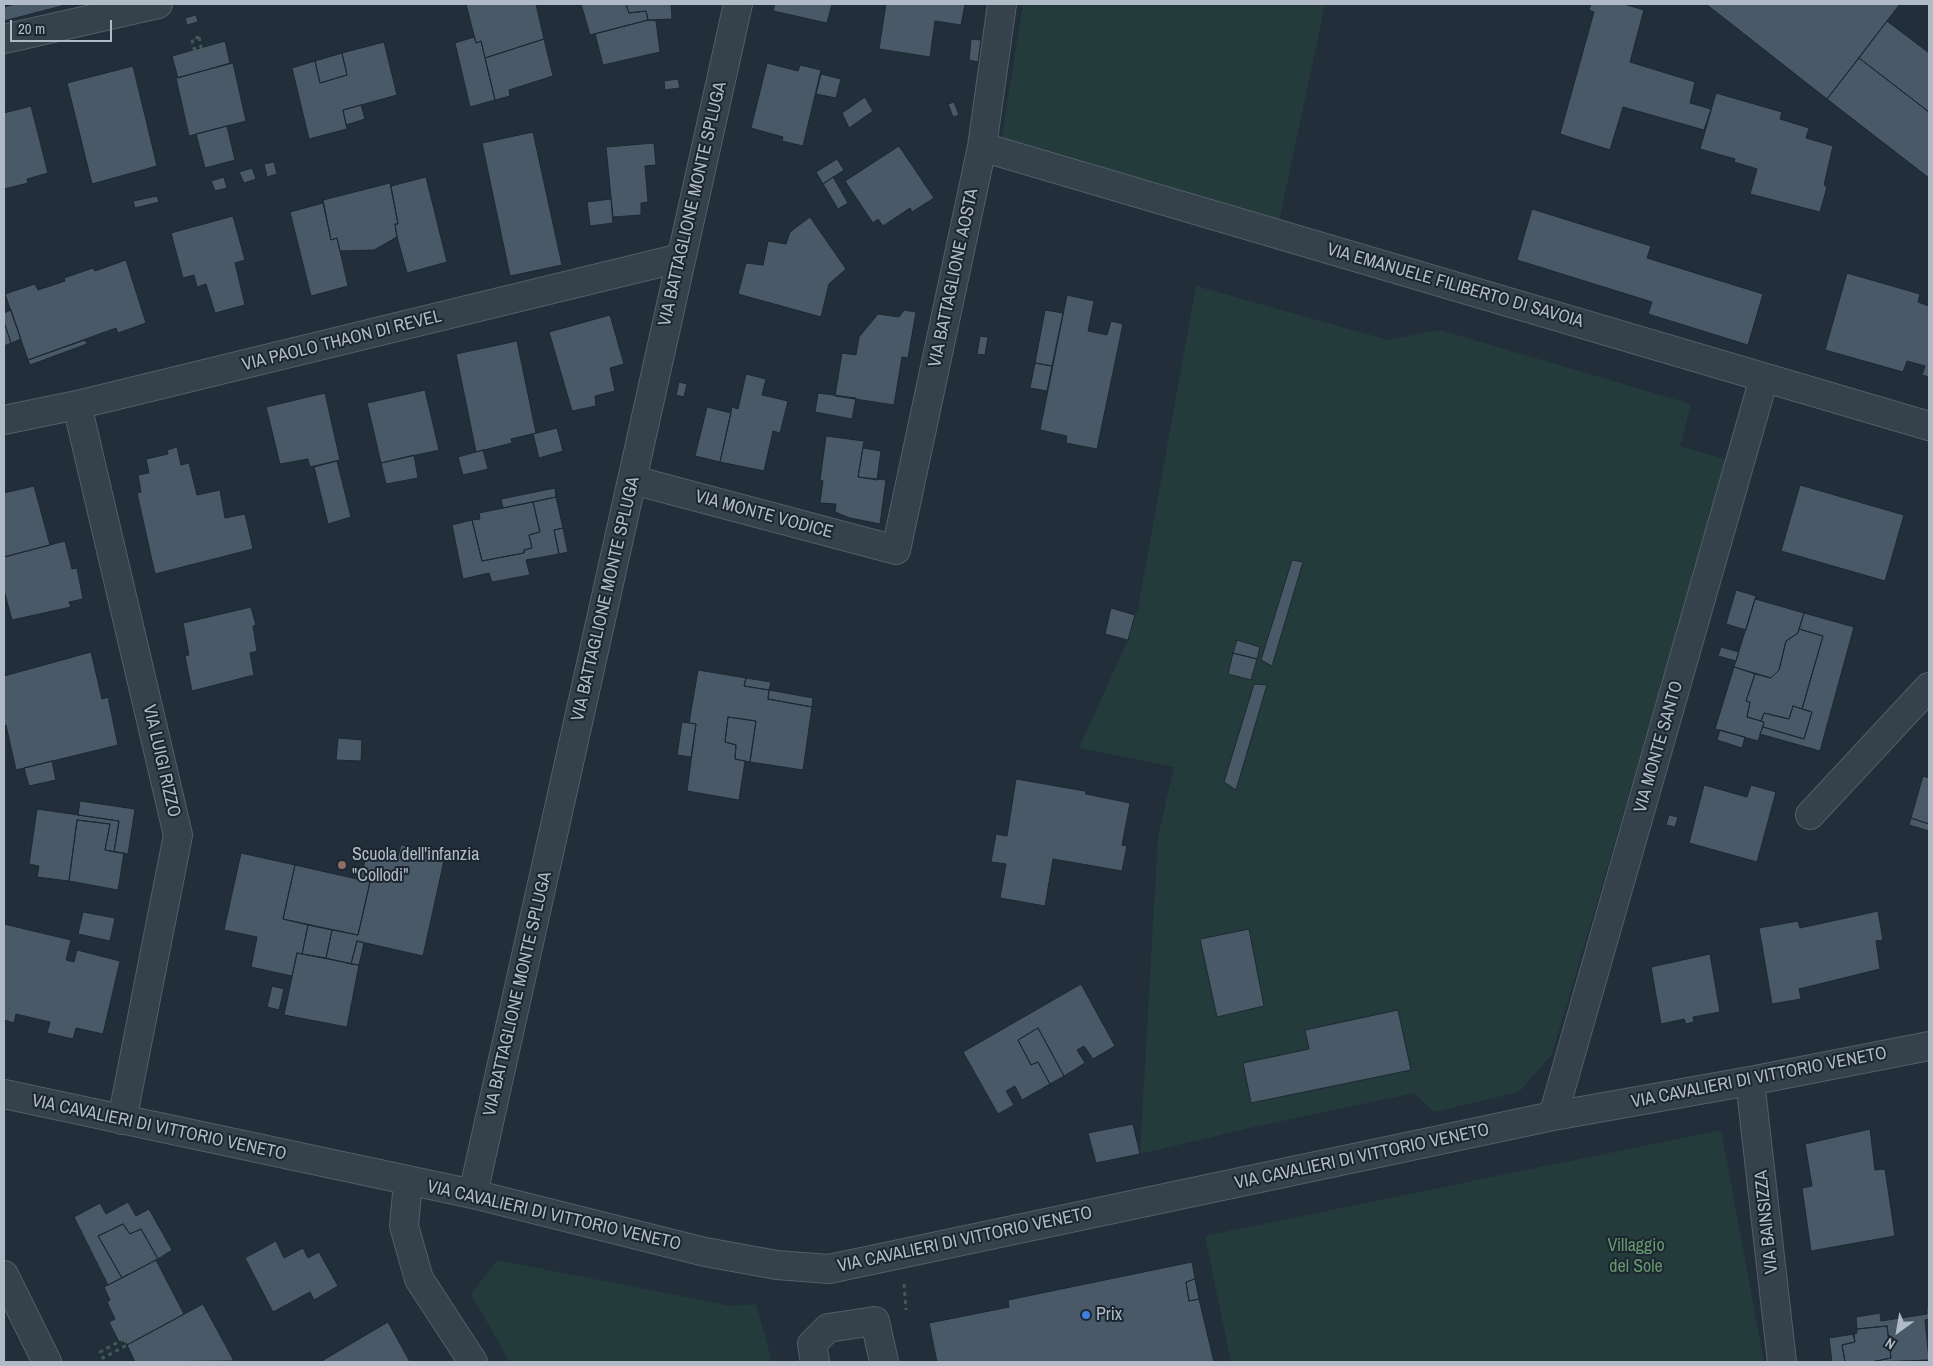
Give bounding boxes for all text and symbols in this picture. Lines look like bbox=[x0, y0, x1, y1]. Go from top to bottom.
scale bar bbox=[12, 10, 115, 42]
text: 20 m bbox=[18, 18, 45, 39]
street label: VIA BATTAGLIONE MONTE SPLUGA bbox=[654, 80, 732, 328]
street label: VIA BATTAGLIONE AOSTA bbox=[924, 187, 984, 369]
street label: VIA EMANUELE FILIBERTO DI SAVOIA bbox=[1324, 239, 1586, 333]
street label: VIA PAOLO THAON DI REVEL bbox=[240, 306, 444, 376]
street label: VIA BATTAGLIONE MONTE SPLUGA bbox=[567, 475, 645, 723]
street label: VIA MONTE VODICE bbox=[693, 486, 835, 544]
street label: VIA MONTE SANTO bbox=[1630, 679, 1688, 815]
street label: VIA LUIGI RIZZO bbox=[138, 703, 184, 819]
place label: Scuola dell'infanzia "Collodi" bbox=[352, 844, 480, 886]
marker: Scuola dell'infanzia "Collodi" bbox=[336, 859, 348, 871]
street label: VIA BATTAGLIONE MONTE SPLUGA bbox=[479, 870, 557, 1118]
street label: VIA CAVALIERI DI VITTORIO VENETO bbox=[1629, 1043, 1889, 1113]
street label: VIA CAVALIERI DI VITTORIO VENETO bbox=[30, 1090, 288, 1166]
street label: VIA CAVALIERI DI VITTORIO VENETO bbox=[1233, 1119, 1491, 1195]
street label: VIA BAINSIZZA bbox=[1751, 1169, 1783, 1275]
street label: VIA CAVALIERI DI VITTORIO VENETO bbox=[425, 1176, 683, 1256]
street label: VIA CAVALIERI DI VITTORIO VENETO bbox=[836, 1202, 1094, 1278]
park label: Villaggio del Sole bbox=[1607, 1235, 1665, 1278]
place label: Prix bbox=[1096, 1304, 1122, 1326]
north arrow bbox=[1873, 1306, 1923, 1356]
marker: Prix bbox=[1080, 1309, 1092, 1321]
text: N bbox=[1882, 1334, 1898, 1354]

